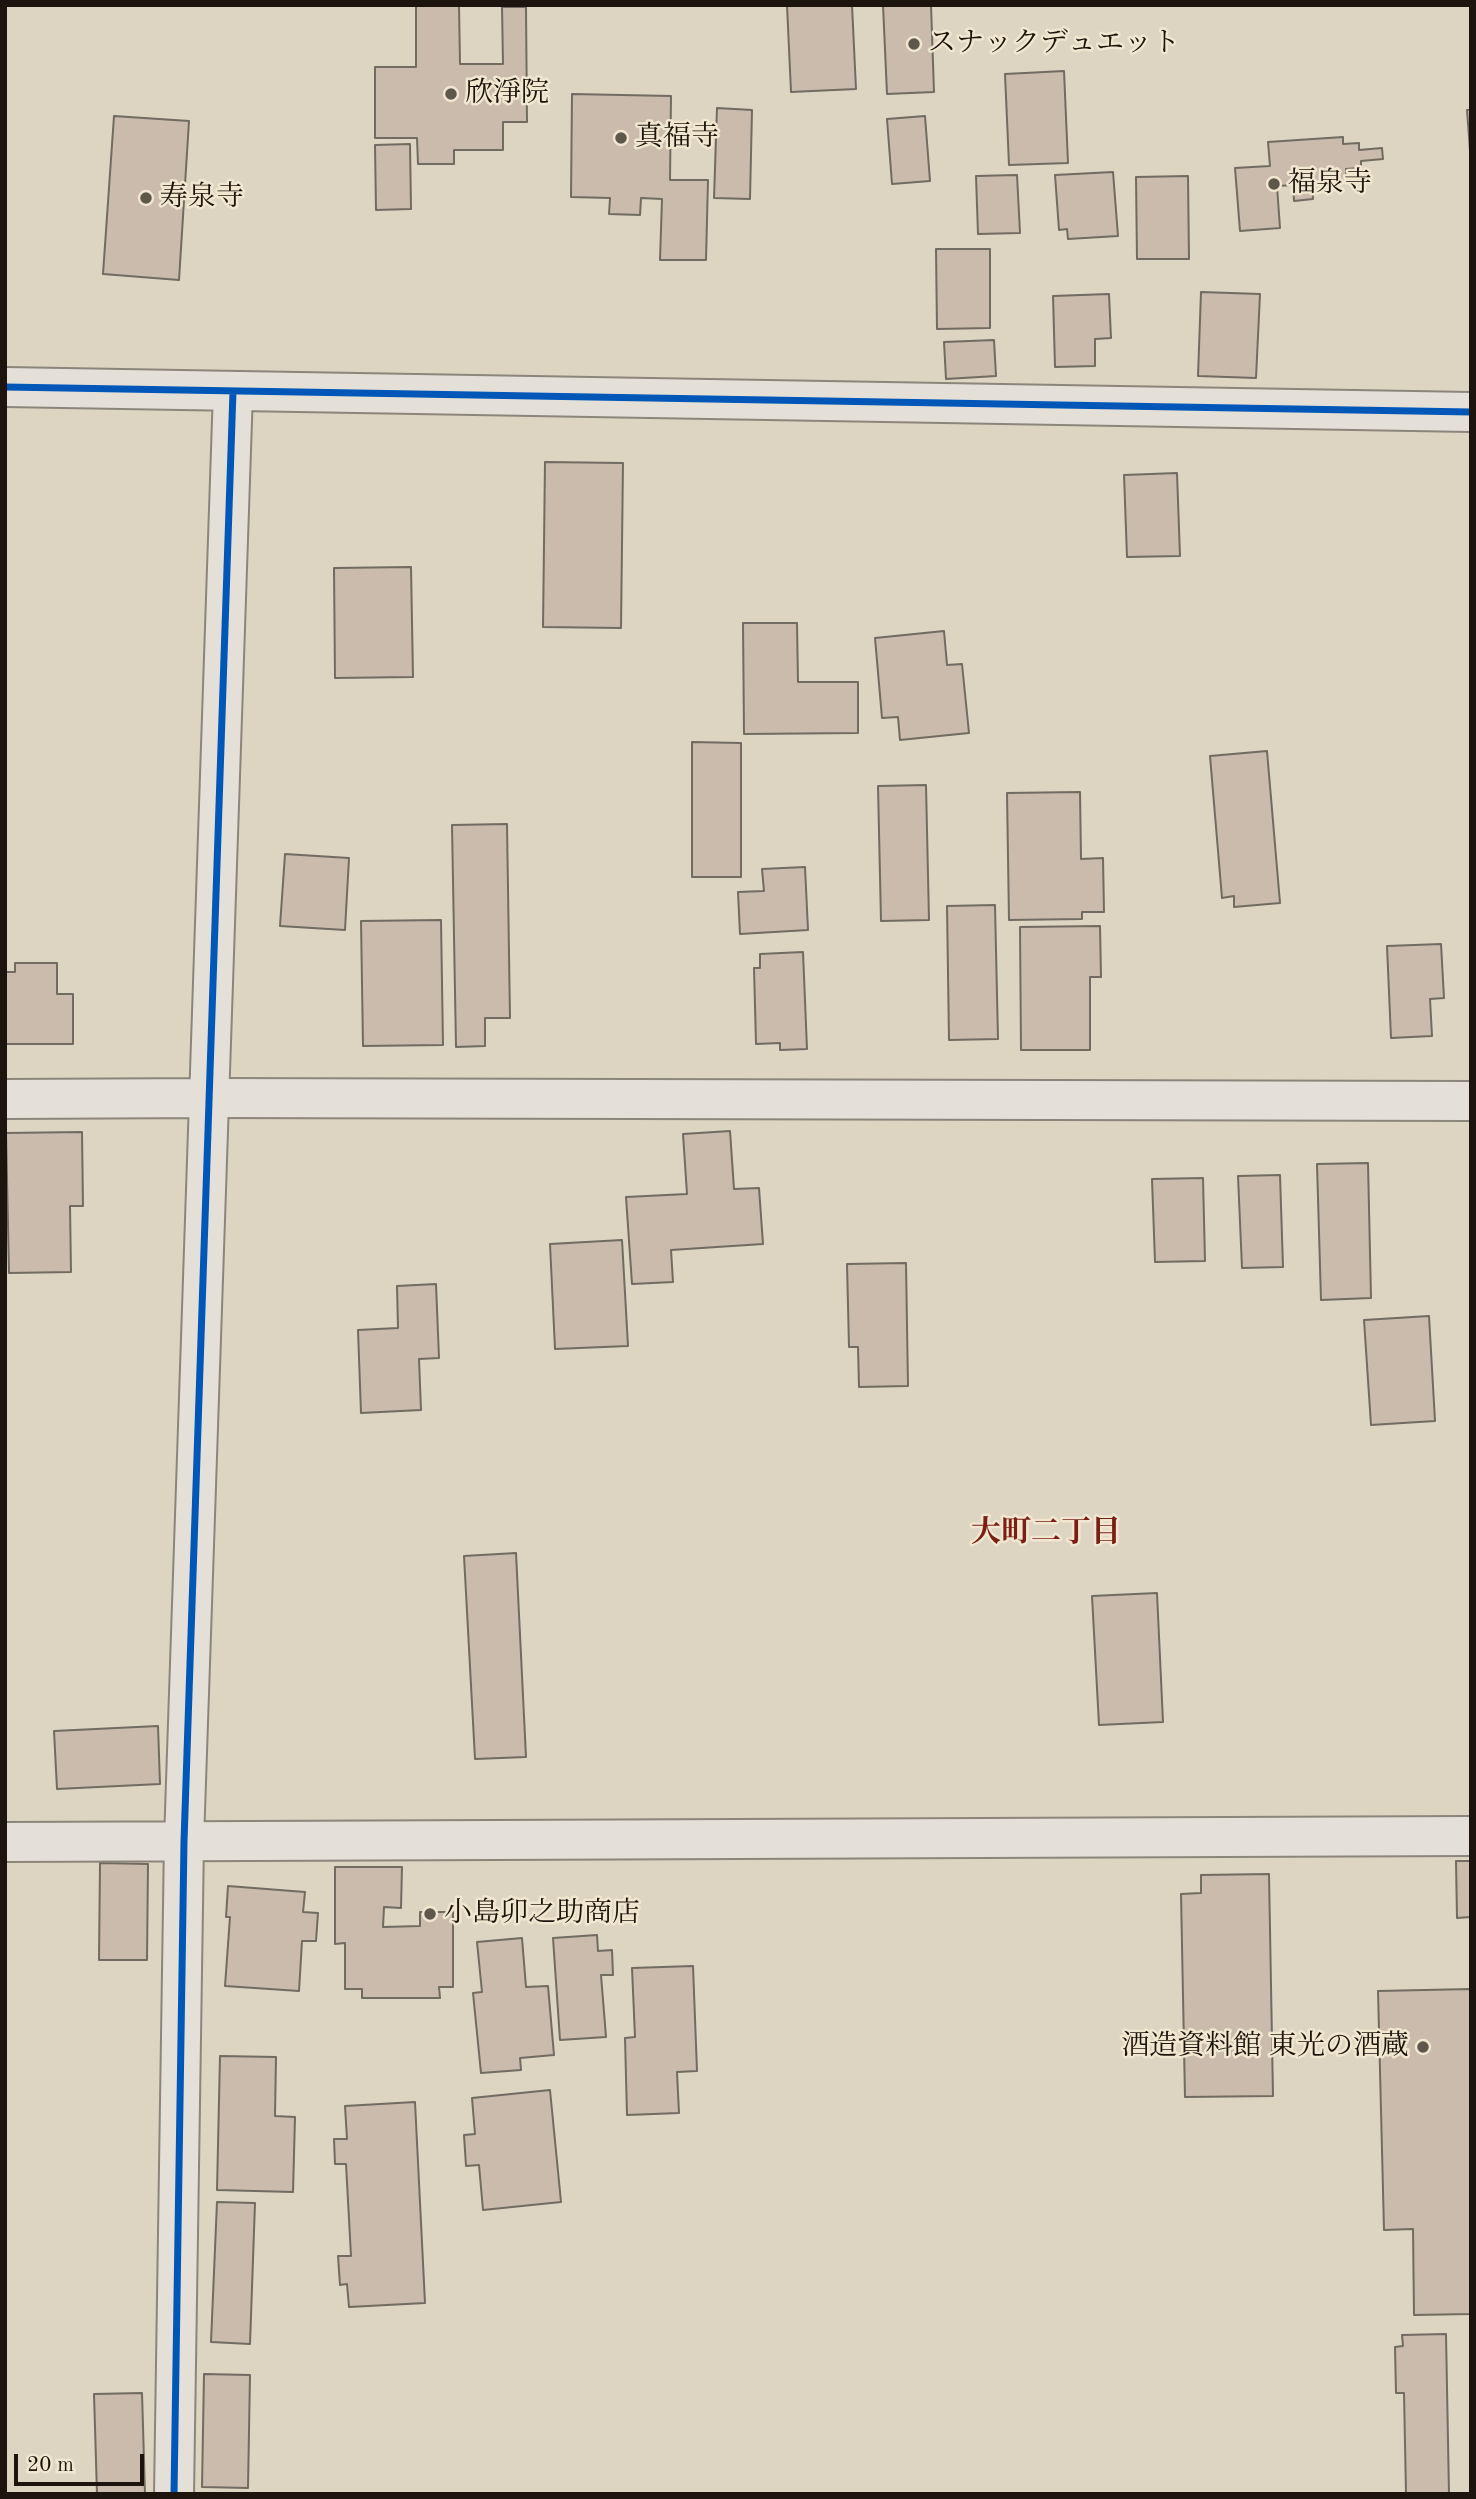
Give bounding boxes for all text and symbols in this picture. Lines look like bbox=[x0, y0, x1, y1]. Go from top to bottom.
place label: スナックデュエット bbox=[928, 27, 1180, 61]
marker: スナックデュエット bbox=[906, 36, 922, 52]
place label: 欣淨院 bbox=[465, 77, 549, 111]
marker: 欣淨院 bbox=[443, 86, 459, 102]
place label: 真福寺 bbox=[635, 121, 719, 155]
marker: 真福寺 bbox=[613, 130, 629, 146]
place label: 福泉寺 bbox=[1288, 167, 1372, 201]
marker: 福泉寺 bbox=[1266, 176, 1282, 192]
place label: 寿泉寺 bbox=[160, 181, 244, 215]
marker: 寿泉寺 bbox=[138, 190, 154, 206]
district label: 大町二丁目 bbox=[971, 1515, 1121, 1551]
place label: 小島卯之助商店 bbox=[444, 1897, 640, 1931]
marker: 小島卯之助商店 bbox=[422, 1906, 438, 1922]
place label: 酒造資料館 東光の酒蔵 bbox=[1121, 2030, 1409, 2064]
marker: 酒造資料館 東光の酒蔵 bbox=[1415, 2039, 1431, 2055]
scale bar bbox=[18, 2440, 147, 2484]
text: 20 m bbox=[27, 2455, 74, 2476]

